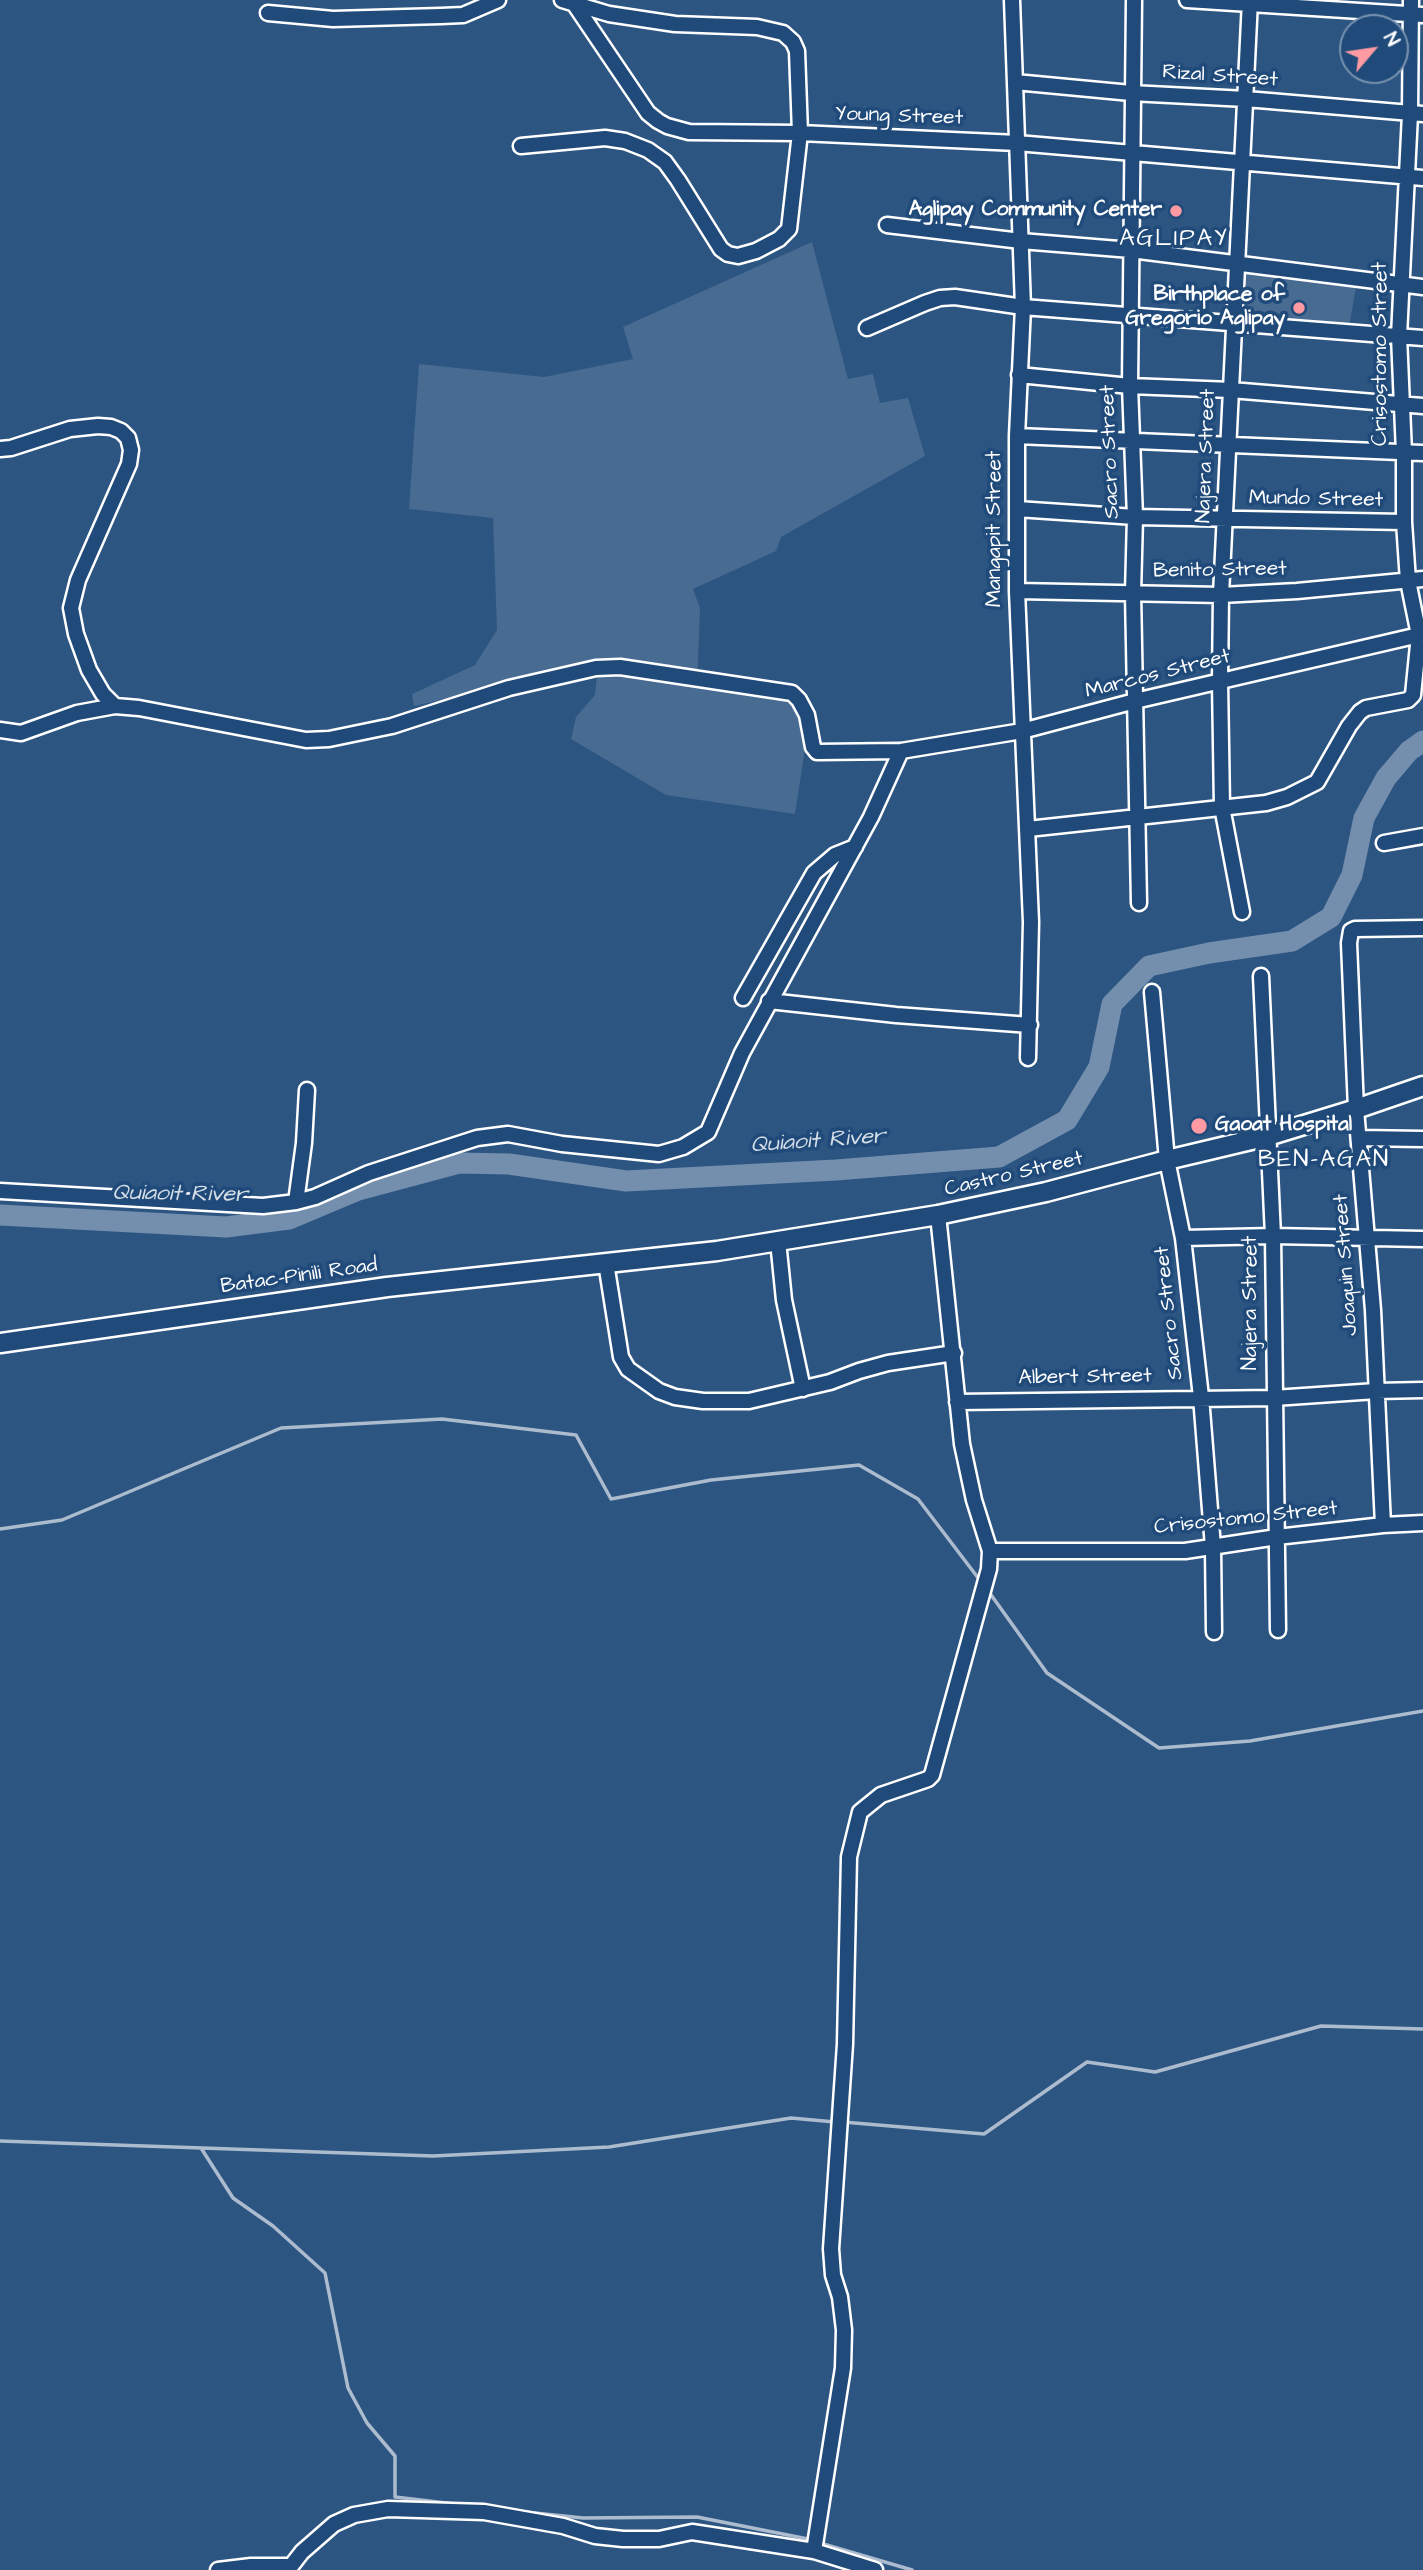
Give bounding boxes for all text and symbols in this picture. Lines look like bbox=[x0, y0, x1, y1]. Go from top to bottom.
north arrow bbox=[1339, 14, 1409, 84]
text: N bbox=[1376, 28, 1406, 51]
street label: Rizal Street bbox=[1161, 60, 1279, 94]
street label: Young Street bbox=[834, 102, 964, 132]
place label: Aglipay Community Center bbox=[909, 198, 1162, 224]
marker: Aglipay Community Center bbox=[1168, 203, 1184, 219]
district label: AGLIPAY bbox=[1120, 226, 1228, 254]
street label: Crisostomo Street bbox=[1369, 262, 1395, 446]
place label: Birthplace of Gregorio Aglipay bbox=[1125, 283, 1285, 333]
marker: Birthplace of Gregorio Aglipay bbox=[1291, 300, 1307, 316]
street label: Sacro Street bbox=[1096, 385, 1126, 519]
street label: Najera Street bbox=[1192, 388, 1222, 524]
street label: Mangapit Street bbox=[983, 451, 1009, 607]
street label: Mundo Street bbox=[1249, 486, 1383, 514]
street label: Benito Street bbox=[1153, 557, 1287, 585]
street label: Marcos Street bbox=[1083, 645, 1233, 705]
place label: Gaoat Hospital bbox=[1215, 1113, 1352, 1139]
marker: Gaoat Hospital bbox=[1189, 1116, 1209, 1136]
water label: Quiaoit River bbox=[750, 1124, 886, 1160]
street label: Castro Street bbox=[942, 1147, 1086, 1203]
district label: BEN-AGAN bbox=[1259, 1147, 1389, 1175]
water label: Quiaoit River bbox=[112, 1180, 248, 1210]
street label: Joaquin Street bbox=[1329, 1193, 1365, 1337]
street label: Najera Street bbox=[1239, 1236, 1265, 1370]
street label: Sacro Street bbox=[1150, 1245, 1190, 1381]
street label: Batac-Pinili Road bbox=[219, 1254, 379, 1300]
street label: Albert Street bbox=[1018, 1364, 1152, 1392]
street label: Crisostomo Street bbox=[1153, 1497, 1339, 1541]

